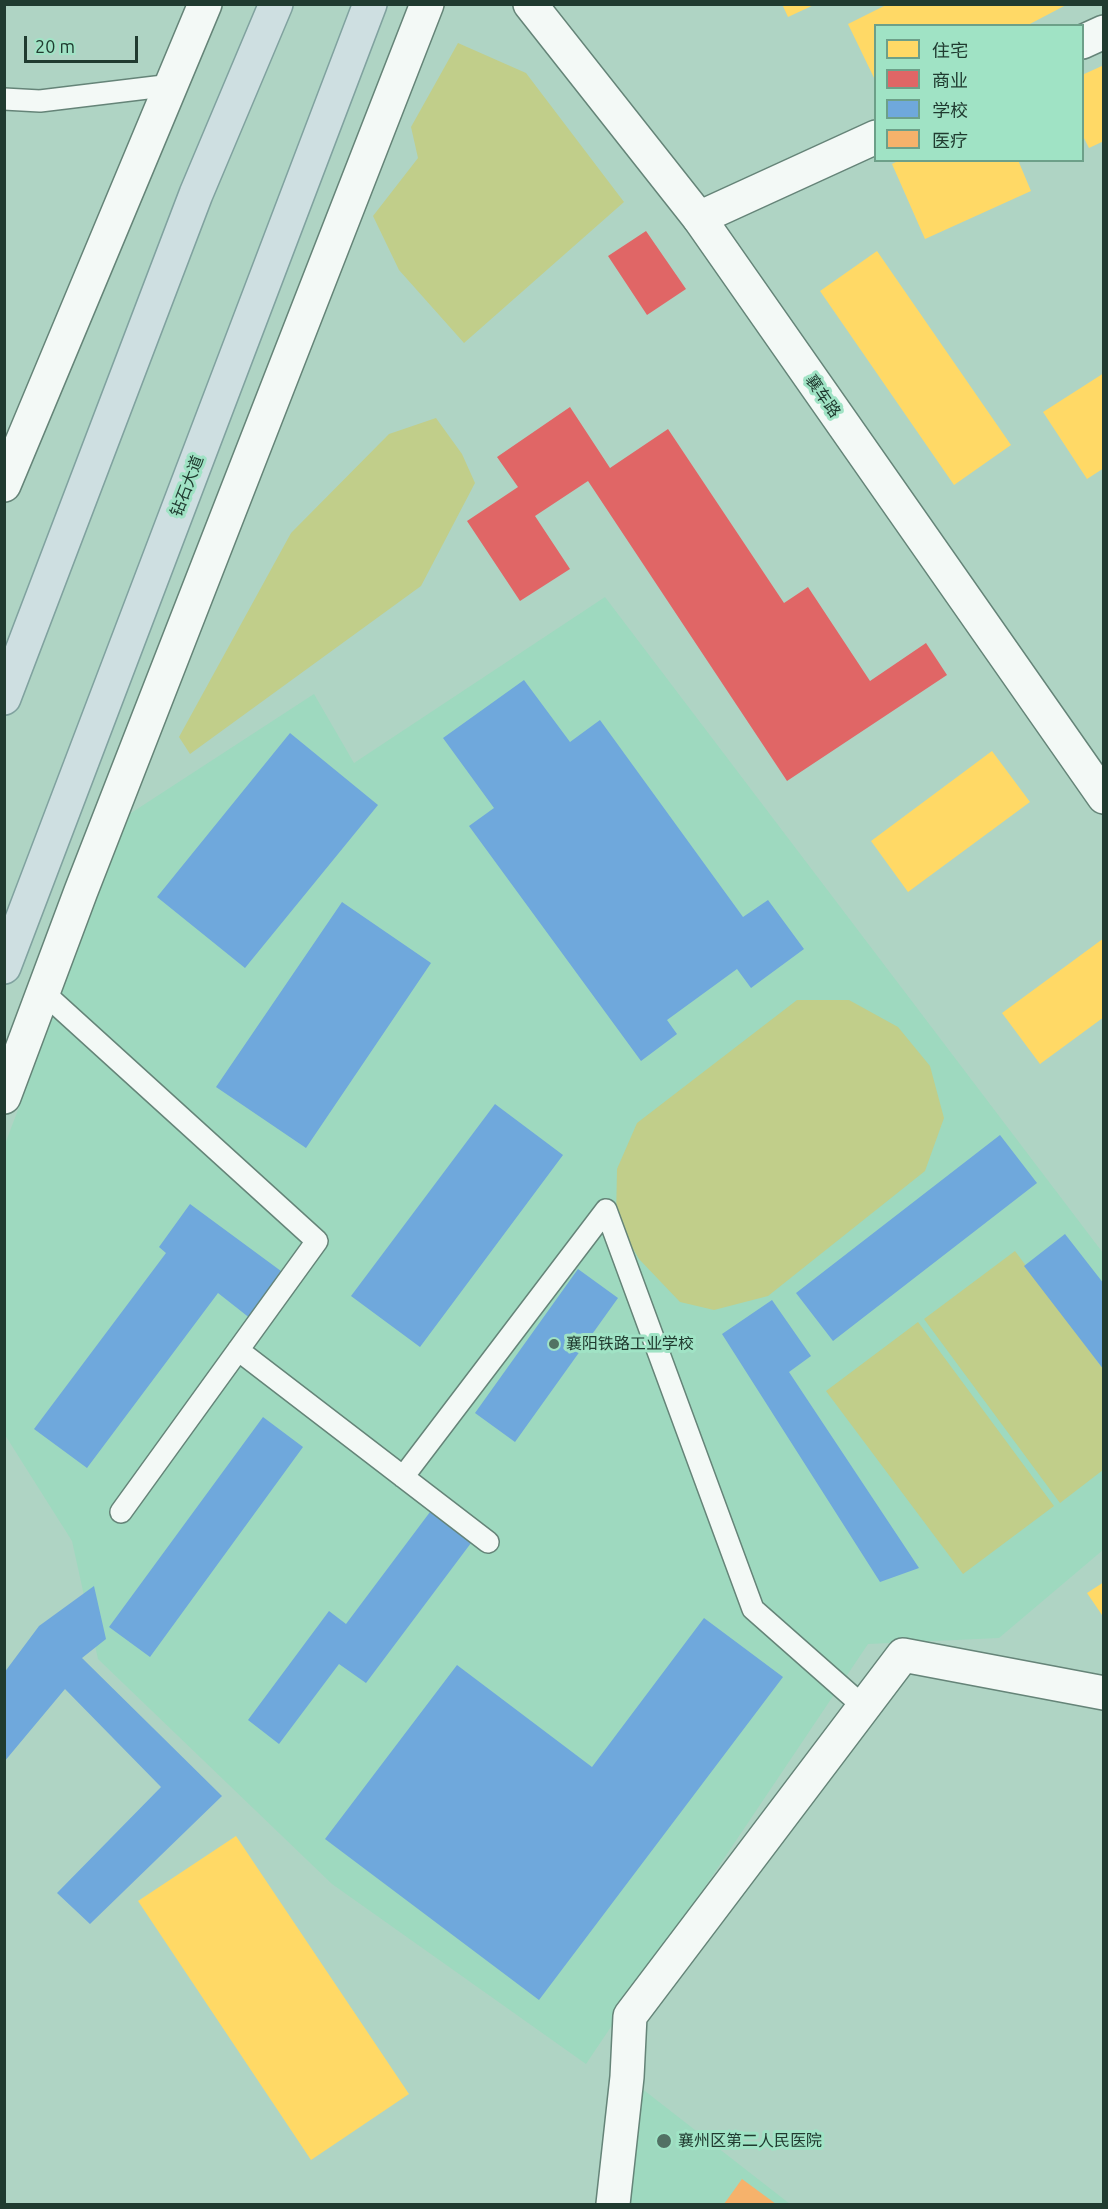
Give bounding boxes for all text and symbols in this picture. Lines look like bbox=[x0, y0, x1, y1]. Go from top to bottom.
scale bar bbox=[27, 24, 141, 62]
legend bbox=[874, 24, 1084, 162]
text: 20 m bbox=[35, 36, 75, 56]
text: 住宅 bbox=[932, 40, 968, 60]
text: 商业 bbox=[932, 70, 968, 90]
text: 学校 bbox=[932, 100, 968, 120]
text: 医疗 bbox=[932, 130, 968, 150]
street label: 襄车路 bbox=[801, 371, 845, 421]
street label: 钻石大道 bbox=[167, 453, 207, 519]
place label: 襄阳铁路工业学校 bbox=[566, 1334, 694, 1354]
marker: 襄阳铁路工业学校 bbox=[547, 1337, 561, 1351]
place label: 襄州区第二人民医院 bbox=[678, 2131, 822, 2151]
marker: 襄州区第二人民医院 bbox=[655, 2132, 673, 2150]

